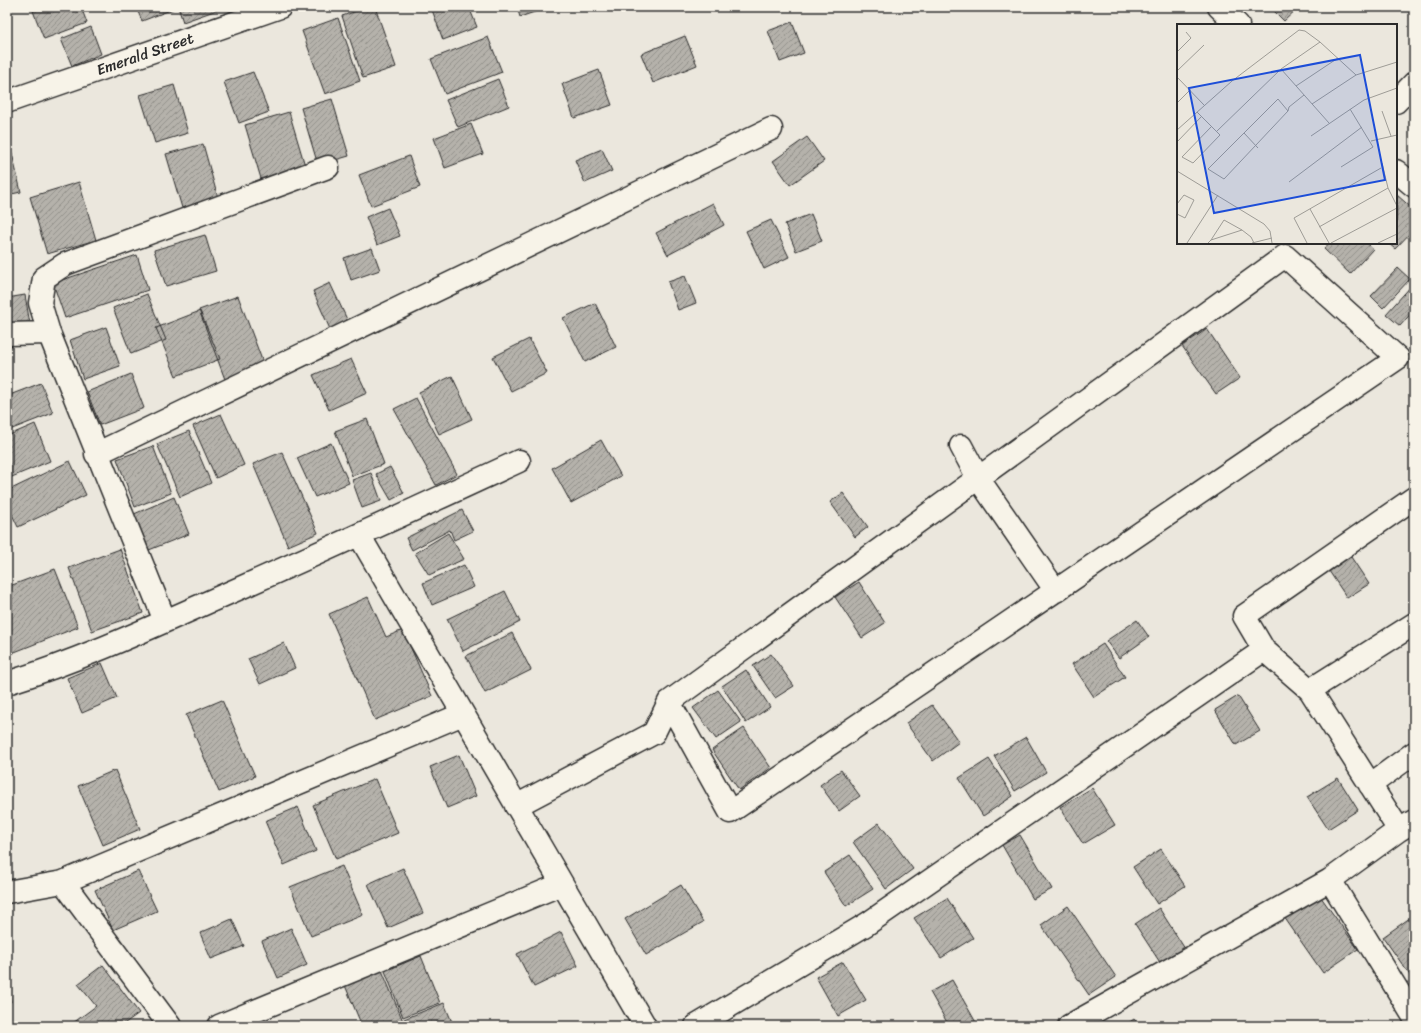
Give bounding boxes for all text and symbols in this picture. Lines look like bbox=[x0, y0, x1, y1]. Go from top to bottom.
inset map bbox=[1177, 24, 1397, 244]
street label: Emerald Street bbox=[93, 25, 198, 83]

